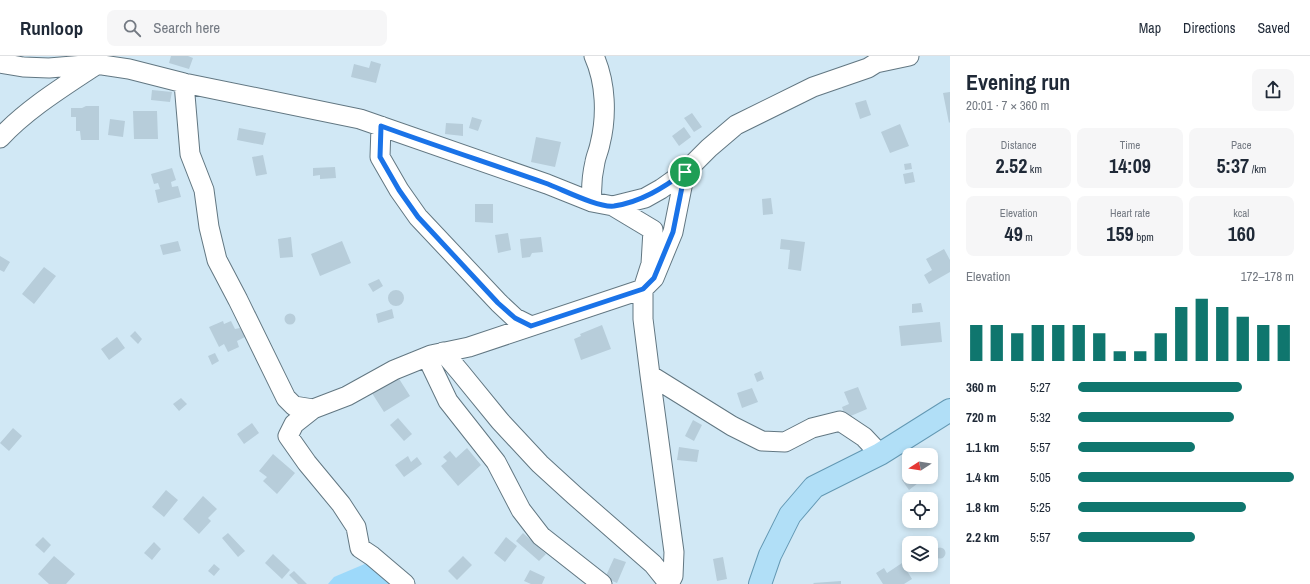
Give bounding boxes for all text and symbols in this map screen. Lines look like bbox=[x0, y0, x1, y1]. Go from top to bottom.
search box bbox=[107, 10, 387, 46]
text: Runloop bbox=[20, 15, 83, 41]
icon: search bbox=[121, 17, 143, 39]
text: Search here bbox=[153, 17, 220, 38]
text: Map bbox=[1139, 19, 1161, 37]
text: Directions bbox=[1183, 19, 1235, 37]
text: Saved bbox=[1257, 19, 1290, 37]
text: Evening run bbox=[966, 67, 1070, 97]
button: share bbox=[1252, 69, 1294, 111]
text: 20:01 · 7 × 360 m bbox=[966, 97, 1049, 114]
text: Distance bbox=[1001, 138, 1036, 152]
text: Time bbox=[1120, 138, 1140, 152]
text: Pace bbox=[1231, 138, 1252, 152]
text: 2.52 bbox=[995, 152, 1027, 179]
text: 14:09 bbox=[1109, 152, 1151, 179]
text: 5:37 bbox=[1216, 152, 1249, 179]
pin bbox=[668, 155, 702, 189]
icon: arrive bbox=[674, 161, 696, 183]
text: km bbox=[1027, 162, 1042, 176]
text: /km bbox=[1249, 162, 1266, 176]
text: Elevation bbox=[1000, 206, 1037, 220]
text: Heart rate bbox=[1110, 206, 1150, 220]
text: kcal bbox=[1233, 206, 1249, 220]
text: 49 bbox=[1005, 220, 1023, 247]
text: 159 bbox=[1106, 220, 1134, 247]
text: 160 bbox=[1228, 220, 1255, 247]
text: m bbox=[1023, 230, 1033, 244]
text: bpm bbox=[1134, 230, 1154, 244]
text: Elevation bbox=[966, 268, 1010, 285]
text: 172–178 m bbox=[1241, 268, 1294, 285]
text: 360 m bbox=[966, 379, 996, 396]
text: 5:27 bbox=[1030, 379, 1051, 396]
text: 720 m bbox=[966, 409, 996, 426]
text: 5:32 bbox=[1030, 409, 1051, 426]
text: 1.1 km bbox=[966, 439, 999, 456]
text: 5:57 bbox=[1030, 439, 1051, 456]
north arrow bbox=[902, 448, 938, 484]
map controls bbox=[902, 448, 938, 572]
text: 1.4 km bbox=[966, 469, 999, 486]
text: 5:05 bbox=[1030, 469, 1051, 486]
button: locate bbox=[902, 492, 938, 528]
text: 1.8 km bbox=[966, 499, 999, 516]
text: 5:25 bbox=[1030, 499, 1051, 516]
text: 2.2 km bbox=[966, 529, 999, 546]
text: 5:57 bbox=[1030, 529, 1051, 546]
button: layers bbox=[902, 536, 938, 572]

